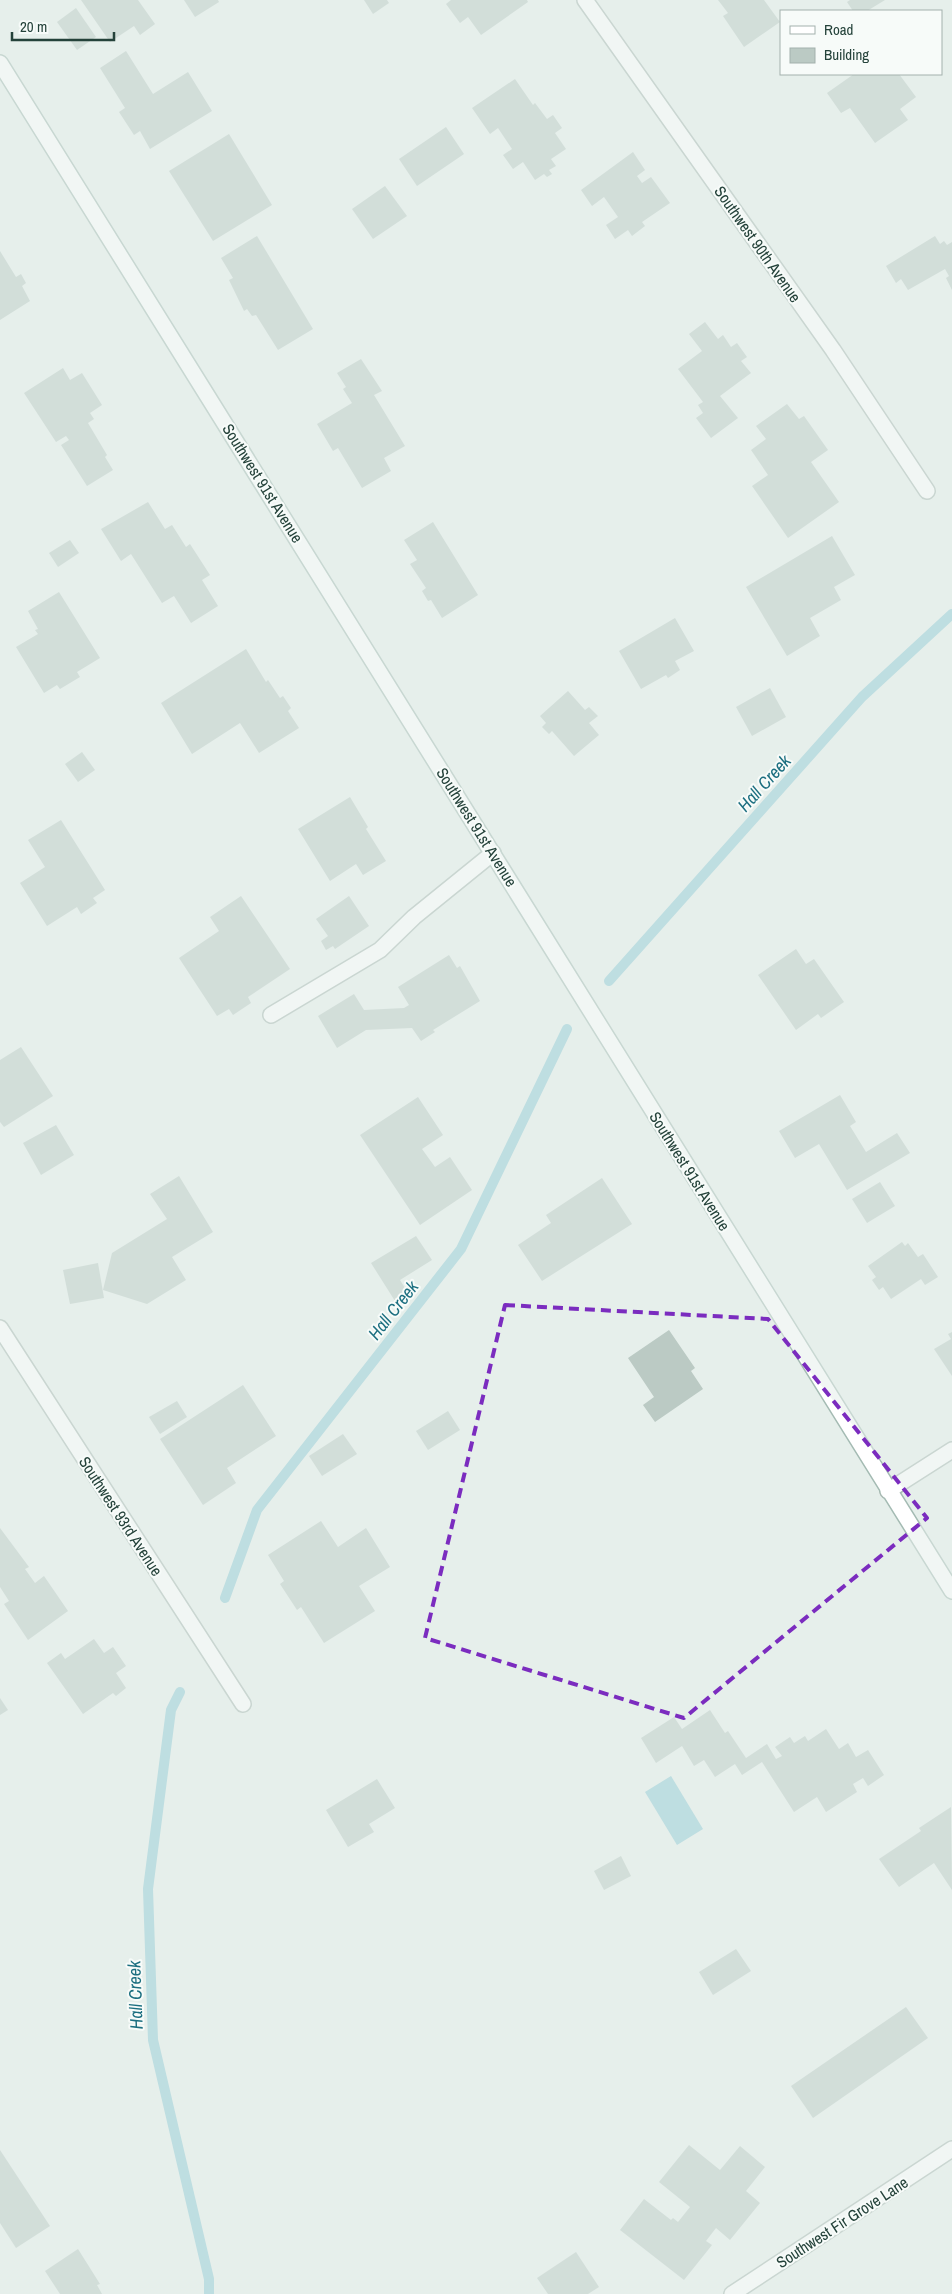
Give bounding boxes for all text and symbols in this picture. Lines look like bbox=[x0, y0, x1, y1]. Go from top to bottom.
scale bar bbox=[12, 10, 115, 42]
legend bbox=[780, 10, 942, 75]
text: 20 m bbox=[20, 16, 47, 37]
text: Road bbox=[824, 19, 853, 40]
text: Building bbox=[824, 44, 869, 65]
street label: Southwest 90th Avenue bbox=[710, 181, 806, 307]
street label: Southwest 91st Avenue bbox=[217, 419, 309, 547]
water label: Hall Creek bbox=[732, 749, 797, 817]
street label: Southwest 91st Avenue bbox=[431, 763, 523, 891]
street label: Southwest 91st Avenue bbox=[644, 1107, 736, 1235]
water label: Hall Creek bbox=[362, 1275, 424, 1345]
street label: Southwest 93rd Avenue bbox=[74, 1452, 168, 1580]
water label: Hall Creek bbox=[121, 1960, 149, 2030]
street label: Southwest Fir Grove Lane bbox=[772, 2171, 912, 2273]

